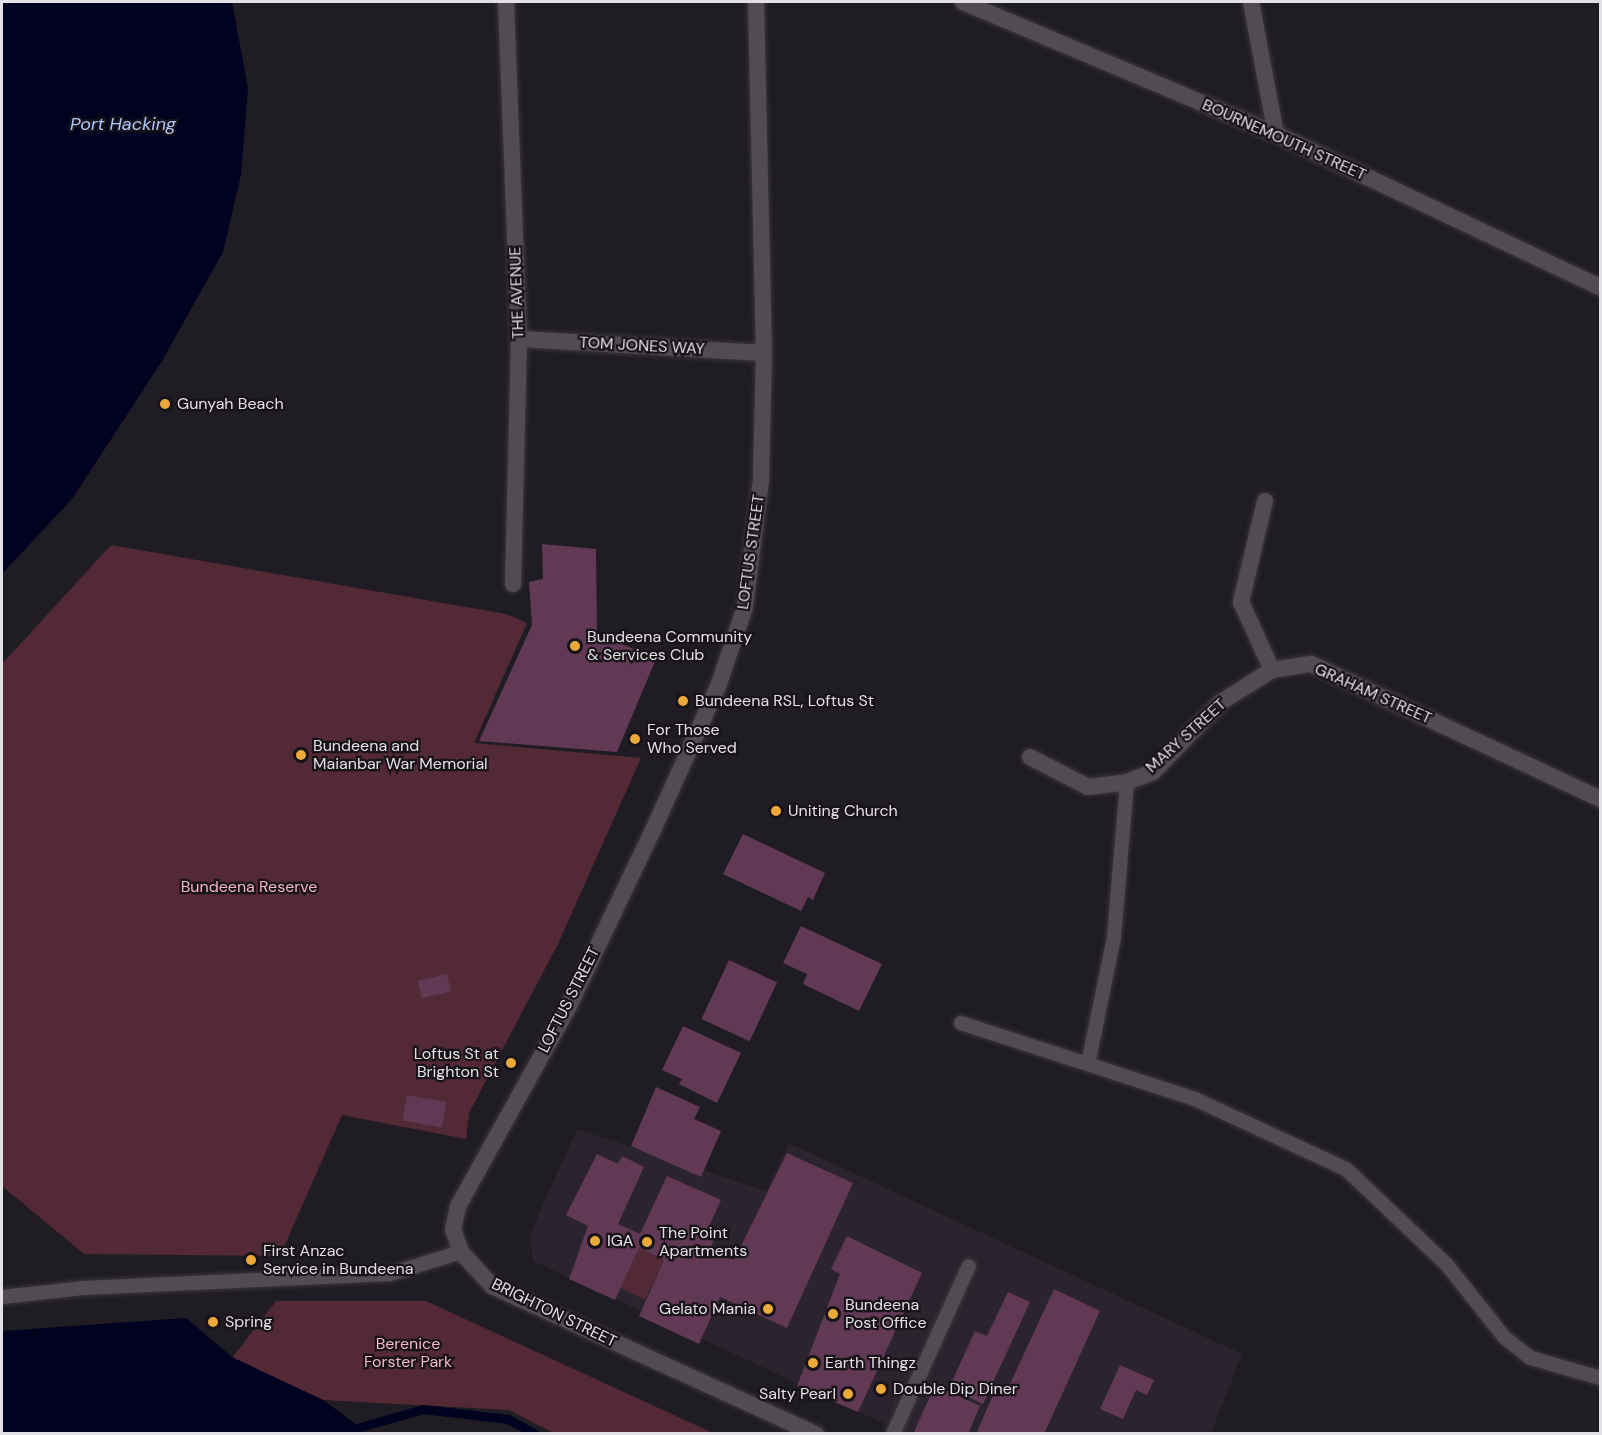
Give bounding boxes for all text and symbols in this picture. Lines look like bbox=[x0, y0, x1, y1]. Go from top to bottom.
street label: BOURNEMOUTH STREET bbox=[1199, 95, 1369, 185]
water label: Port Hacking bbox=[70, 113, 176, 135]
street label: THE AVENUE bbox=[506, 246, 528, 340]
street label: TOM JONES WAY bbox=[579, 333, 705, 359]
place label: Gunyah Beach bbox=[177, 394, 284, 414]
marker: Gunyah Beach bbox=[158, 397, 172, 411]
street label: LOFTUS STREET bbox=[733, 493, 769, 611]
place label: Bundeena Community & Services Club bbox=[587, 627, 752, 665]
marker: Bundeena Community & Services Club bbox=[568, 639, 582, 653]
street label: GRAHAM STREET bbox=[1312, 660, 1434, 728]
place label: Bundeena RSL, Loftus St bbox=[695, 691, 874, 711]
marker: Bundeena RSL, Loftus St bbox=[676, 694, 690, 708]
street label: MARY STREET bbox=[1142, 695, 1230, 777]
place label: For Those Who Served bbox=[647, 720, 737, 758]
marker: For Those Who Served bbox=[628, 732, 642, 746]
place label: Bundeena and Maianbar War Memorial bbox=[313, 736, 488, 774]
marker: Bundeena and Maianbar War Memorial bbox=[294, 748, 308, 762]
place label: Uniting Church bbox=[788, 801, 898, 821]
marker: Uniting Church bbox=[769, 804, 783, 818]
park label: Bundeena Reserve bbox=[181, 877, 317, 897]
street label: LOFTUS STREET bbox=[534, 944, 604, 1056]
place label: Loftus St at Brighton St bbox=[414, 1044, 499, 1082]
marker: Loftus St at Brighton St bbox=[504, 1056, 518, 1070]
place label: The Point Apartments bbox=[659, 1223, 747, 1261]
place label: IGA bbox=[607, 1231, 633, 1251]
marker: IGA bbox=[588, 1234, 602, 1248]
marker: The Point Apartments bbox=[640, 1235, 654, 1249]
place label: First Anzac Service in Bundeena bbox=[263, 1241, 413, 1279]
marker: First Anzac Service in Bundeena bbox=[244, 1253, 258, 1267]
street label: BRIGHTON STREET bbox=[488, 1274, 620, 1352]
place label: Bundeena Post Office bbox=[845, 1295, 927, 1333]
place label: Gelato Mania bbox=[659, 1299, 756, 1319]
marker: Gelato Mania bbox=[761, 1302, 775, 1316]
marker: Bundeena Post Office bbox=[826, 1307, 840, 1321]
place label: Spring bbox=[225, 1312, 272, 1332]
marker: Spring bbox=[206, 1315, 220, 1329]
park label: Berenice Forster Park bbox=[364, 1334, 452, 1372]
place label: Earth Thingz bbox=[825, 1353, 916, 1373]
marker: Earth Thingz bbox=[806, 1356, 820, 1370]
place label: Double Dip Diner bbox=[893, 1379, 1018, 1399]
marker: Double Dip Diner bbox=[874, 1382, 888, 1396]
place label: Salty Pearl bbox=[759, 1384, 836, 1404]
marker: Salty Pearl bbox=[841, 1387, 855, 1401]

